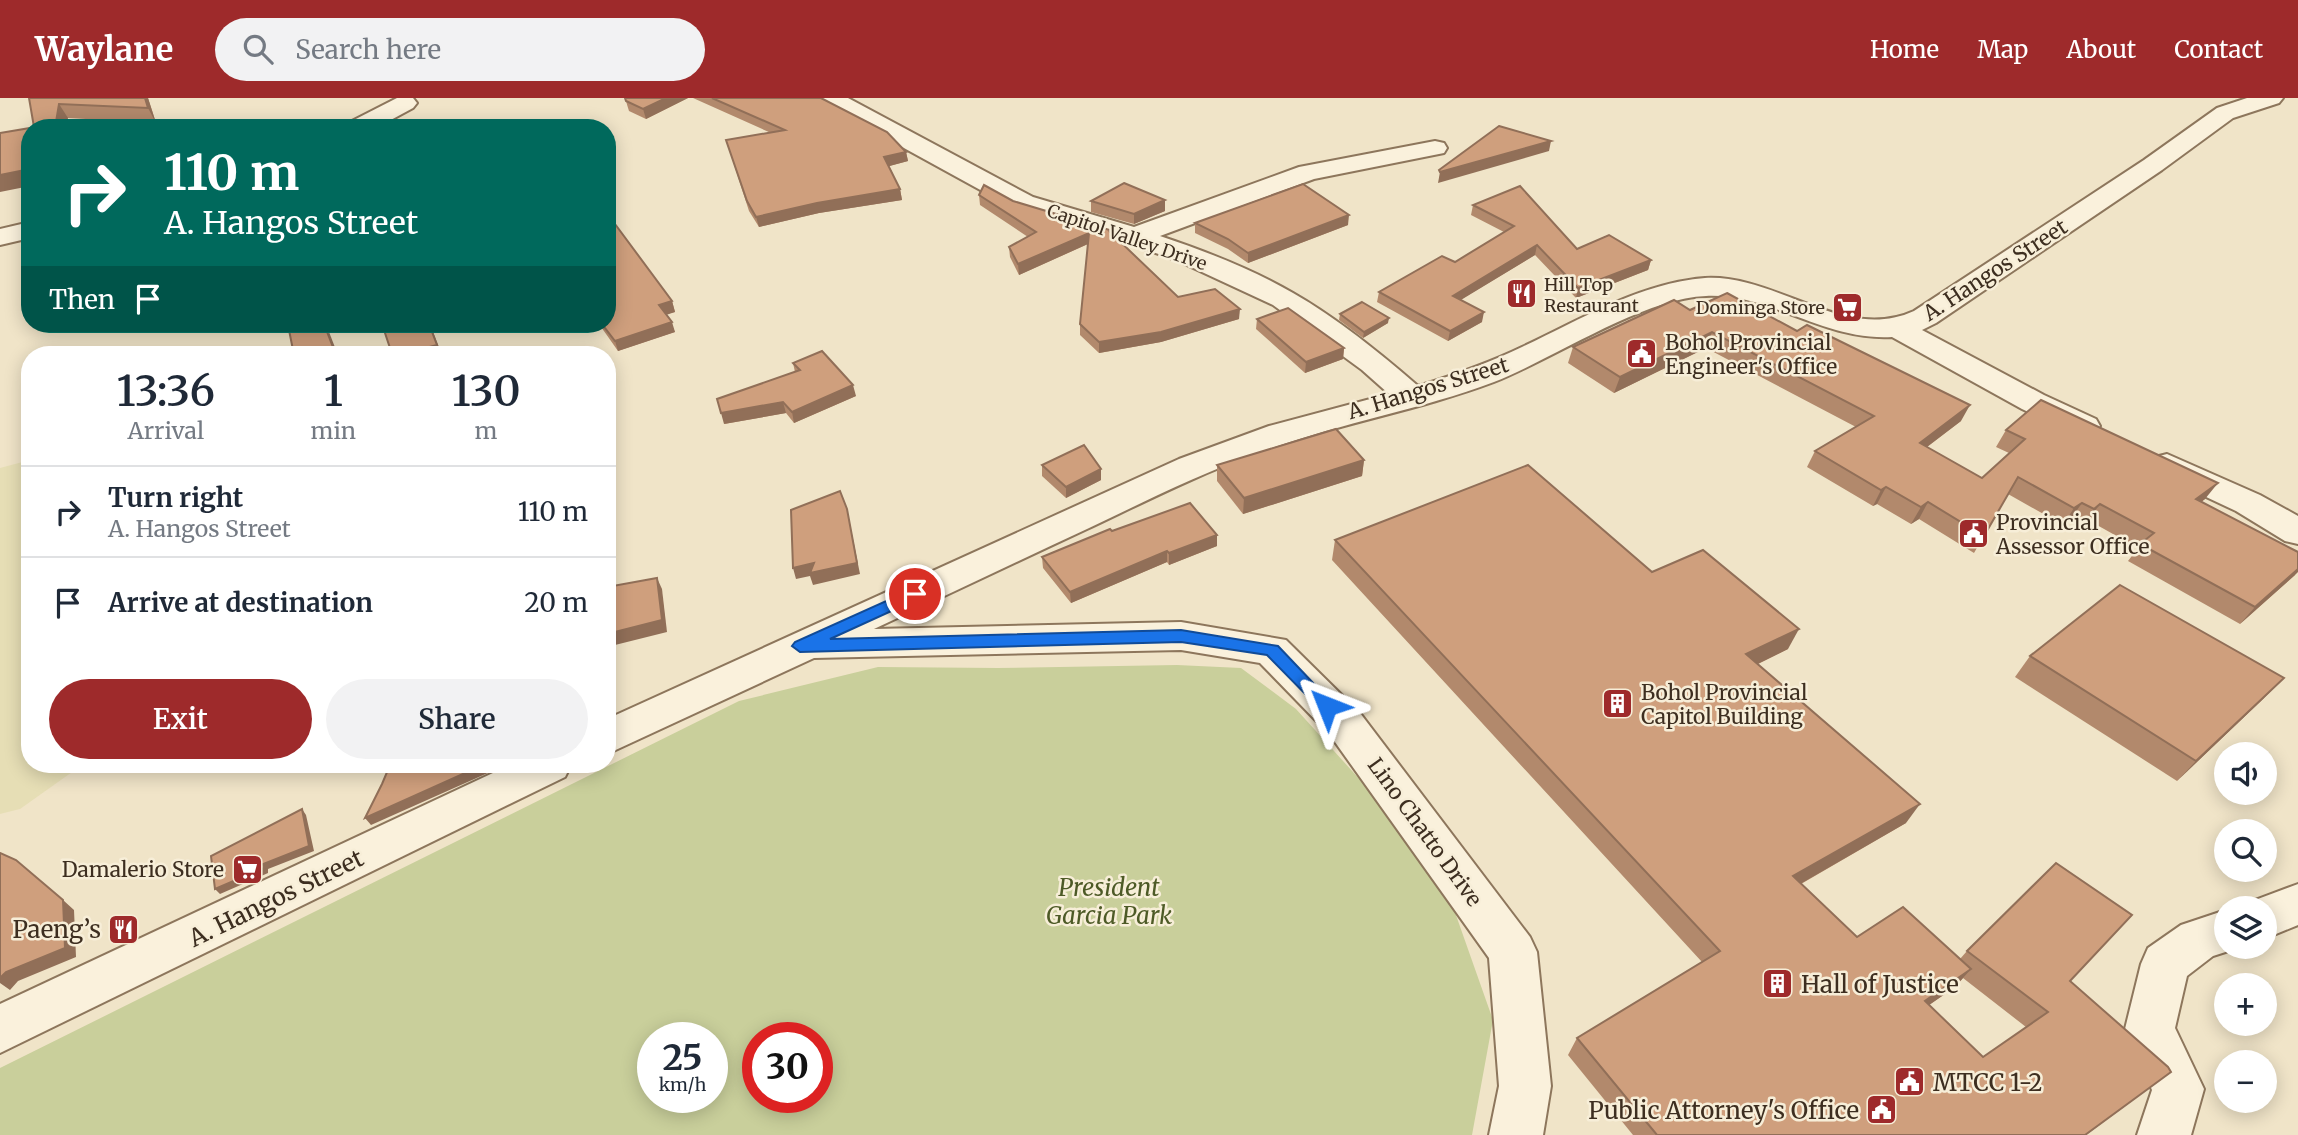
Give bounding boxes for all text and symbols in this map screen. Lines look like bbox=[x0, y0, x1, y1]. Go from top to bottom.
search box bbox=[215, 18, 705, 81]
text: Waylane bbox=[35, 29, 173, 70]
icon: search bbox=[239, 30, 277, 68]
text: Search here bbox=[295, 33, 441, 66]
text: Home bbox=[1870, 34, 1939, 65]
text: Map bbox=[1977, 34, 2028, 65]
text: About bbox=[2066, 34, 2136, 65]
text: Contact bbox=[2174, 34, 2263, 65]
text: 110 m bbox=[164, 142, 299, 203]
icon: right bbox=[49, 147, 140, 238]
street label: Capitol Valley Drive bbox=[1044, 199, 1210, 275]
text: A. Hangos Street bbox=[164, 203, 418, 243]
street label: A. Hangos Street bbox=[1917, 213, 2072, 327]
place label: Hill Top Restaurant bbox=[1544, 273, 1639, 317]
restaurant icon: Hill Top Restaurant bbox=[1504, 277, 1538, 311]
icon: arrive bbox=[129, 280, 167, 318]
text: Then bbox=[49, 283, 115, 316]
supermarket icon: Dominga Store bbox=[1831, 290, 1865, 324]
place label: Dominga Store bbox=[1696, 296, 1825, 319]
place label: Bohol Provincial Engineer's Office bbox=[1665, 329, 1837, 380]
public building icon: Bohol Provincial Engineer's Office bbox=[1625, 337, 1659, 371]
street label: A. Hangos Street bbox=[1343, 351, 1512, 426]
text: 13:36 bbox=[116, 365, 215, 417]
text: 1 bbox=[324, 365, 343, 417]
text: 130 bbox=[452, 365, 521, 417]
text: Arrival bbox=[127, 416, 204, 445]
text: min bbox=[311, 416, 356, 445]
text: m bbox=[475, 416, 497, 445]
text: Turn right bbox=[108, 481, 243, 514]
icon: right bbox=[49, 493, 87, 531]
text: 110 m bbox=[518, 495, 588, 528]
place label: Provincial Assessor Office bbox=[1995, 509, 2150, 560]
text: A. Hangos Street bbox=[108, 514, 291, 543]
public building icon: Provincial Assessor Office bbox=[1956, 517, 1990, 551]
pin bbox=[885, 564, 945, 624]
icon: arrive bbox=[896, 575, 934, 613]
icon: arrive bbox=[49, 584, 87, 622]
text: Arrive at destination bbox=[108, 586, 373, 619]
text: 20 m bbox=[524, 586, 588, 619]
position arrow bbox=[1290, 669, 1364, 743]
button: Exit bbox=[49, 679, 312, 759]
button: Share bbox=[326, 679, 588, 759]
place label: Bohol Provincial Capitol Building bbox=[1641, 679, 1808, 730]
building icon: Bohol Provincial Capitol Building bbox=[1601, 687, 1635, 721]
map controls bbox=[2214, 742, 2277, 1113]
button: sound bbox=[2214, 742, 2277, 805]
street label: Lino Chatto Drive bbox=[1362, 752, 1488, 912]
button: search bbox=[2214, 819, 2277, 882]
street label: A. Hangos Street bbox=[183, 842, 369, 954]
supermarket icon: Damalerio Store bbox=[230, 852, 264, 886]
place label: Damalerio Store bbox=[62, 856, 224, 883]
park label: President Garcia Park bbox=[1046, 872, 1172, 931]
button: layers bbox=[2214, 896, 2277, 959]
restaurant icon: Paeng’s bbox=[107, 912, 141, 946]
place label: Paeng’s bbox=[13, 914, 101, 945]
building icon: Hall of Justice bbox=[1761, 967, 1795, 1001]
place label: Hall of Justice bbox=[1801, 969, 1959, 1000]
button: + bbox=[2214, 973, 2277, 1036]
speed limit sign: 30 bbox=[742, 1022, 833, 1113]
text: 25 bbox=[662, 1036, 703, 1080]
button: − bbox=[2214, 1050, 2277, 1113]
public building icon: MTCC 1-2 bbox=[1893, 1065, 1927, 1099]
place label: MTCC 1-2 bbox=[1933, 1067, 2043, 1098]
text: km/h bbox=[659, 1073, 706, 1096]
public building icon: Public Attorney's Office bbox=[1865, 1093, 1899, 1127]
place label: Public Attorney's Office bbox=[1588, 1095, 1859, 1126]

